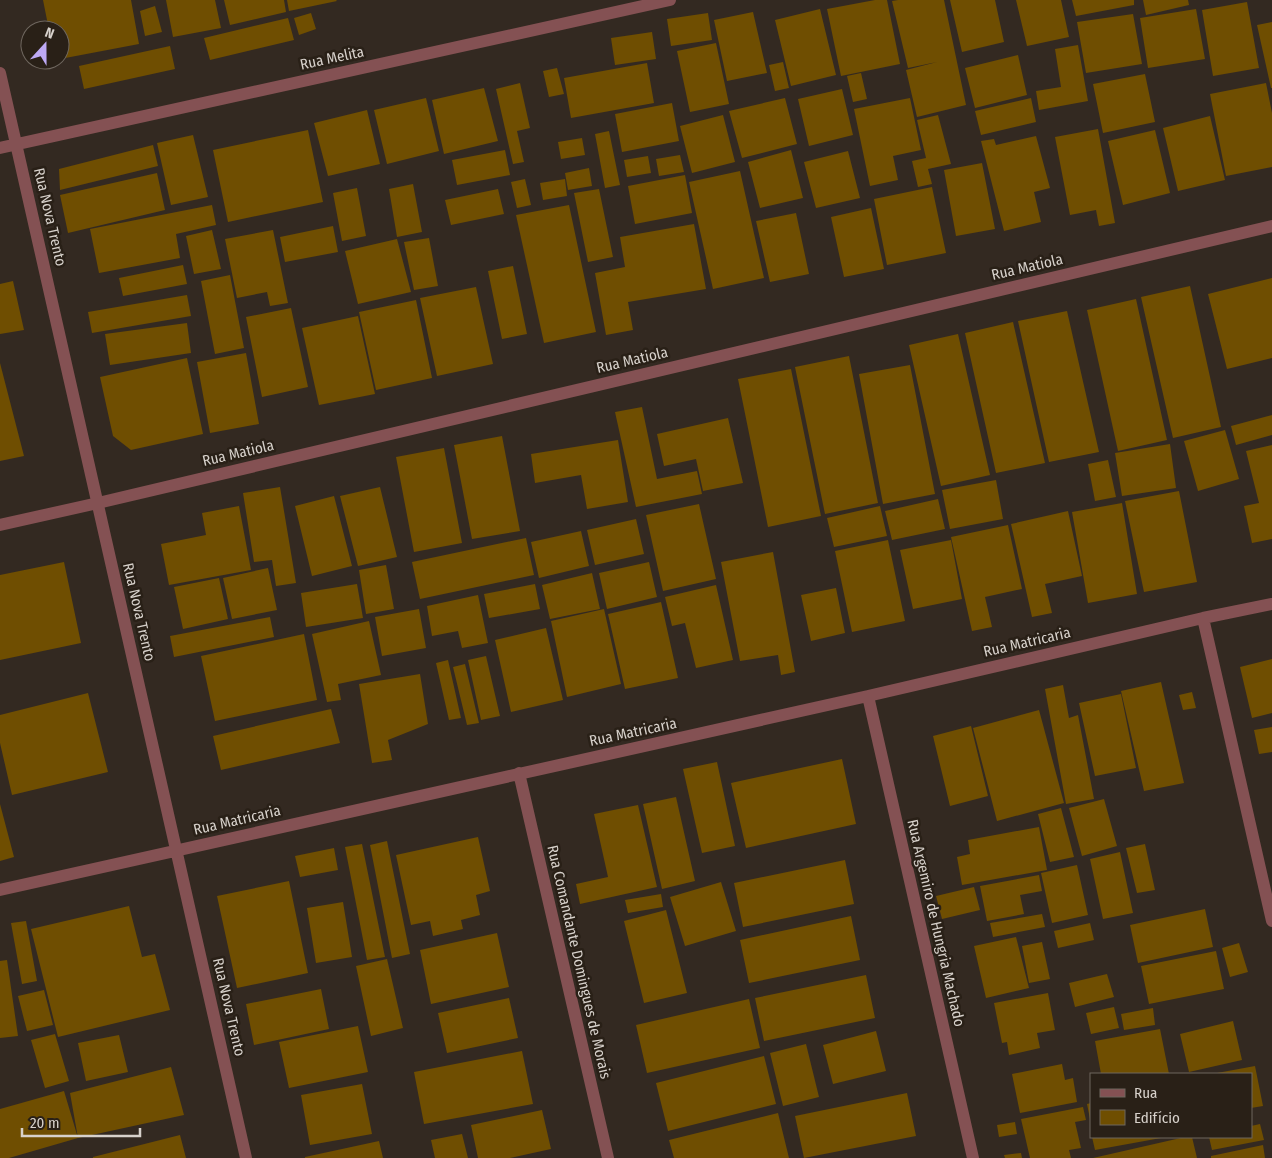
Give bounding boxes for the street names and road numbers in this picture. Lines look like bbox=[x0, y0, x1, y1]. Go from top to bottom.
street label: Rua Melita bbox=[298, 42, 366, 74]
street label: Rua Nova Trento bbox=[30, 166, 70, 268]
street label: Rua Matiola bbox=[990, 250, 1064, 284]
street label: Rua Matiola bbox=[595, 343, 669, 377]
street label: Rua Matiola bbox=[201, 436, 275, 470]
street label: Rua Nova Trento bbox=[119, 561, 159, 663]
street label: Rua Matricaria bbox=[982, 623, 1072, 661]
street label: Rua Matricaria bbox=[588, 714, 678, 750]
street label: Rua Matricaria bbox=[192, 801, 282, 839]
street label: Rua Argemiro de Hungria Machado bbox=[903, 818, 969, 1028]
street label: Rua Comandante Domingues de Morais bbox=[543, 843, 615, 1081]
street label: Rua Nova Trento bbox=[209, 956, 249, 1058]

